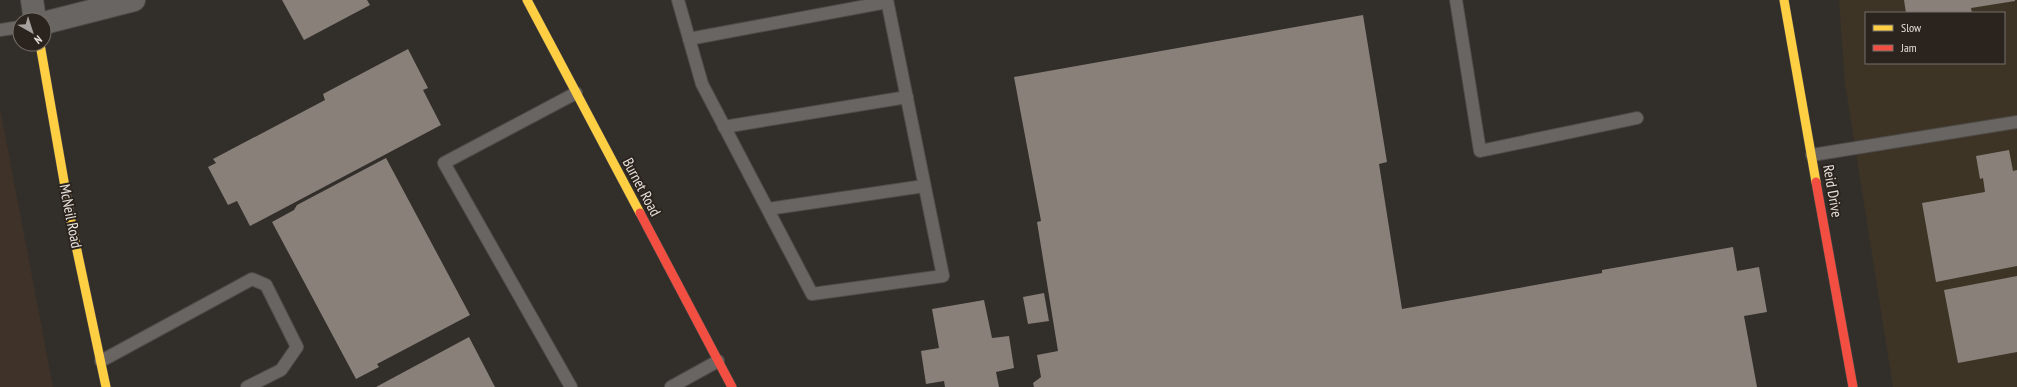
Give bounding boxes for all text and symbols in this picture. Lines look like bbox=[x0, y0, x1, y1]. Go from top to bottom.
north arrow bbox=[12, 12, 52, 52]
legend bbox=[1865, 12, 2005, 64]
text: Slow bbox=[1901, 20, 1922, 35]
text: N bbox=[32, 32, 45, 47]
text: Jam bbox=[1900, 40, 1917, 55]
street label: Burnet Road bbox=[619, 155, 665, 219]
street label: Reid Drive bbox=[1819, 163, 1847, 219]
street label: McNeil Road bbox=[56, 182, 86, 250]

